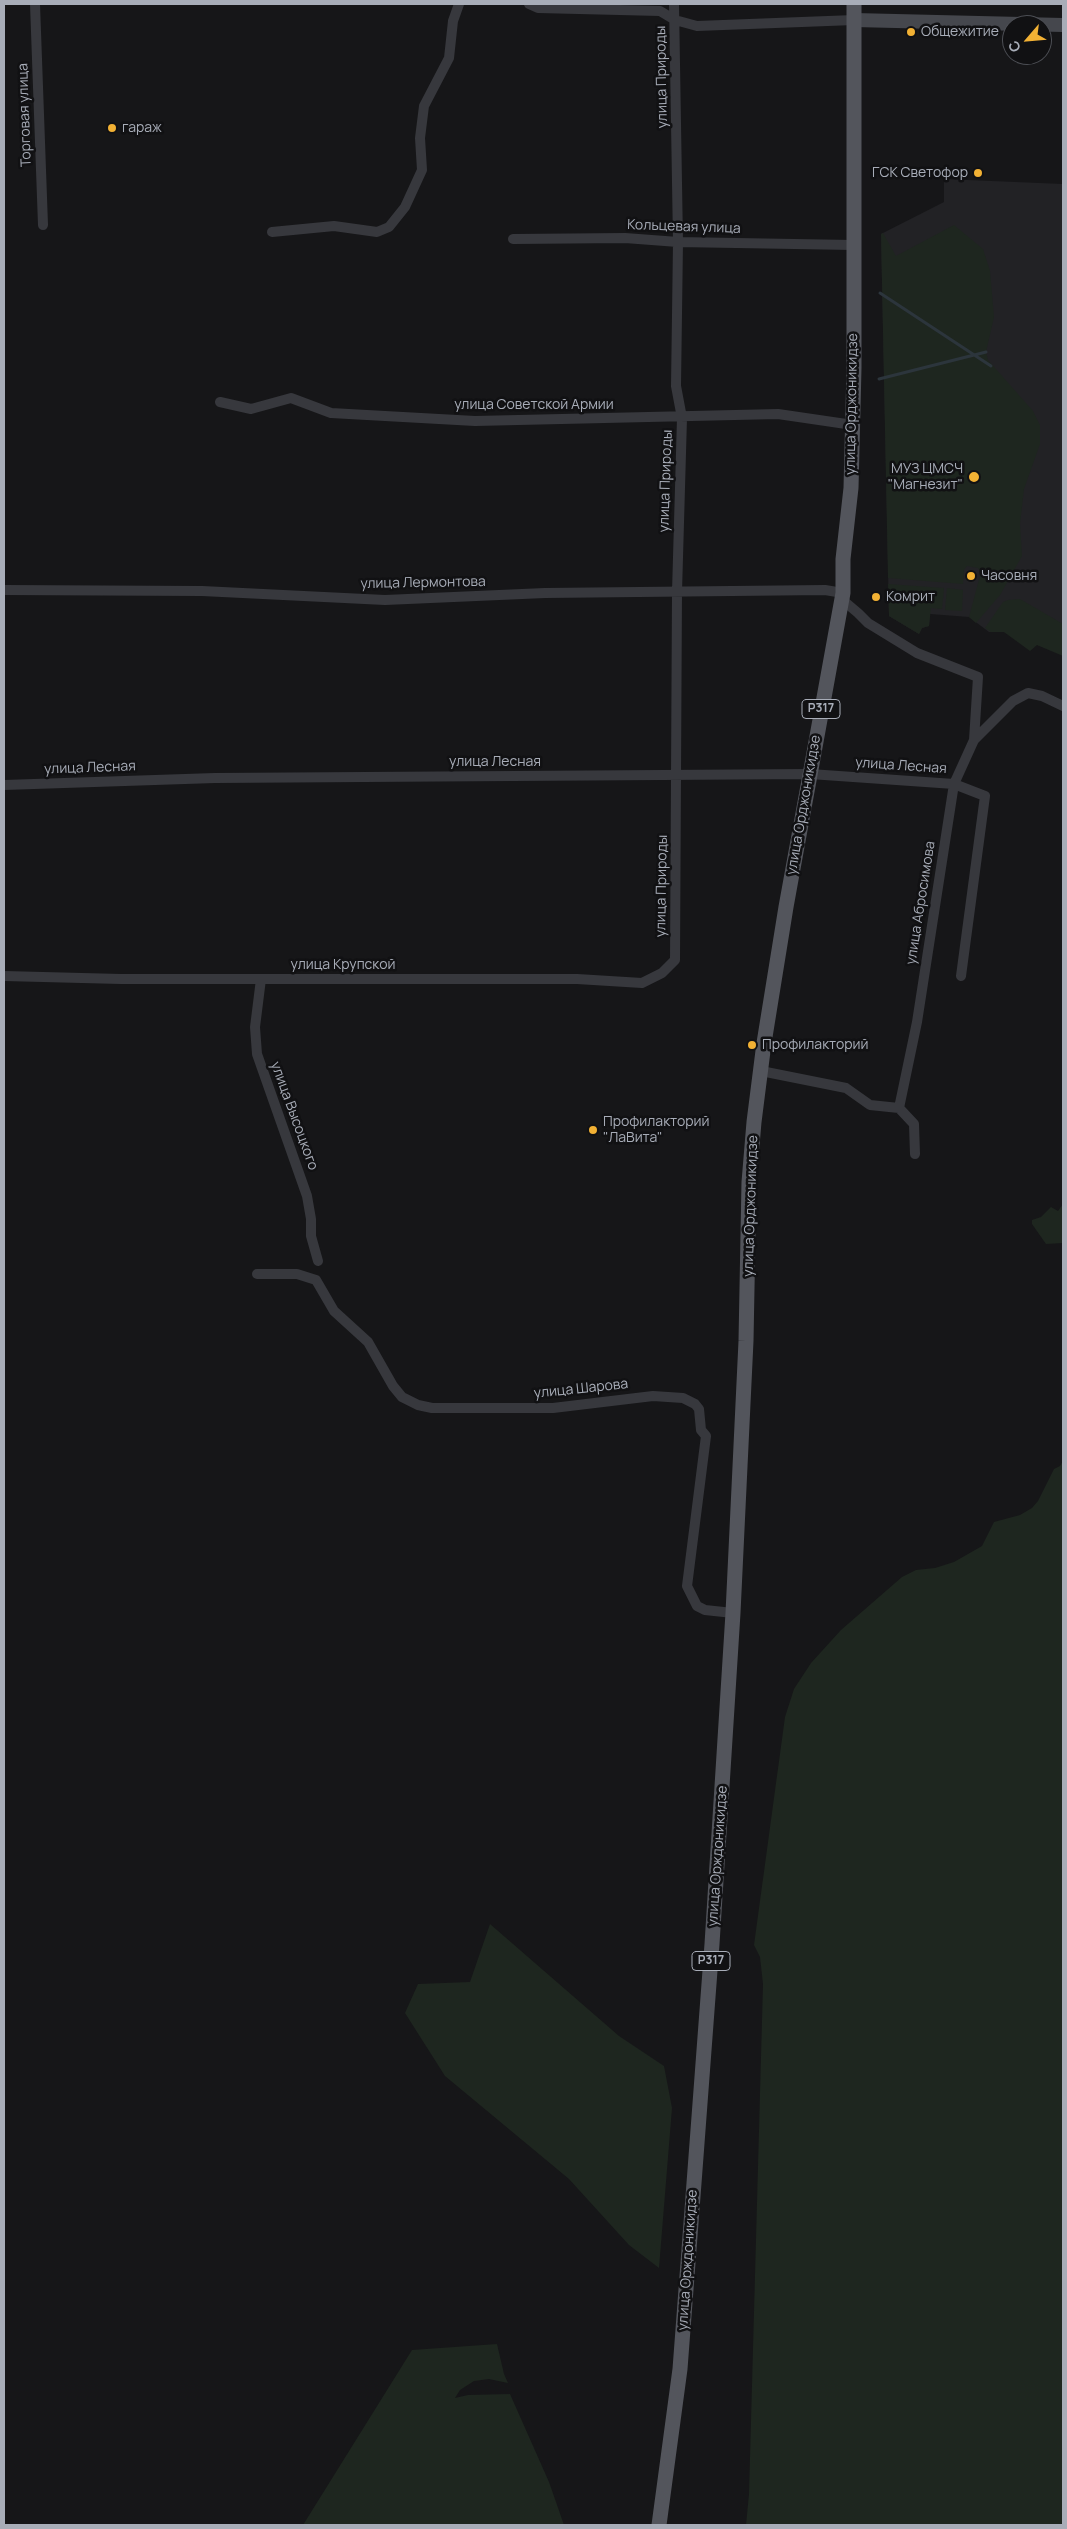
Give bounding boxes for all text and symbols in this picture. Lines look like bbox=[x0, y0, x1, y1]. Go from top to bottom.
north arrow bbox=[1002, 15, 1052, 65]
place label: Общежитие bbox=[921, 24, 999, 40]
street label: улица Природы bbox=[653, 26, 671, 128]
marker: Общежитие bbox=[905, 26, 917, 38]
text: С bbox=[1003, 38, 1025, 56]
street label: Торговая улица bbox=[15, 63, 35, 167]
place label: гараж bbox=[122, 120, 162, 136]
marker: гараж bbox=[106, 122, 118, 134]
place label: ГСК Светофор bbox=[872, 165, 968, 181]
marker: ГСК Светофор bbox=[972, 167, 984, 179]
street label: Кольцевая улица bbox=[627, 217, 741, 237]
street label: улица Орджоникидзе bbox=[842, 333, 862, 475]
street label: улица Советской Армии bbox=[454, 397, 614, 413]
street label: улица Природы bbox=[656, 429, 676, 533]
place label: МУЗ ЦМСЧ "Магнезит" bbox=[888, 461, 963, 494]
marker: МУЗ ЦМСЧ "Магнезит" bbox=[967, 470, 981, 484]
place label: Часовня bbox=[981, 568, 1037, 584]
marker: Часовня bbox=[965, 570, 977, 582]
street label: улица Лермонтова bbox=[360, 574, 486, 592]
place label: Комрит bbox=[886, 589, 935, 605]
marker: Комрит bbox=[870, 591, 882, 603]
road number: Р317 bbox=[802, 700, 840, 719]
street label: улица Орджоникидзе bbox=[783, 734, 825, 876]
street label: улица Лесная bbox=[449, 754, 541, 770]
street label: улица Лесная bbox=[855, 754, 947, 778]
street label: улица Лесная bbox=[44, 758, 136, 778]
street label: улица Природы bbox=[653, 835, 671, 937]
street label: улица Абросимова bbox=[903, 840, 939, 966]
street label: улица Крупской bbox=[291, 957, 395, 973]
place label: Профилакторий bbox=[762, 1037, 869, 1053]
marker: Профилакторий bbox=[746, 1039, 758, 1051]
street label: улица Высоцкого bbox=[267, 1059, 321, 1173]
place label: Профилакторий "ЛаВита" bbox=[603, 1114, 710, 1146]
marker: Профилакторий "ЛаВита" bbox=[587, 1124, 599, 1136]
street label: улица Орджоникидзе bbox=[740, 1135, 762, 1277]
street label: улица Шарова bbox=[533, 1376, 629, 1402]
street label: улица Орждоникидзе bbox=[705, 1785, 731, 1927]
road number: Р317 bbox=[692, 1952, 730, 1970]
street label: улица Орждоникидзе bbox=[675, 2189, 701, 2331]

